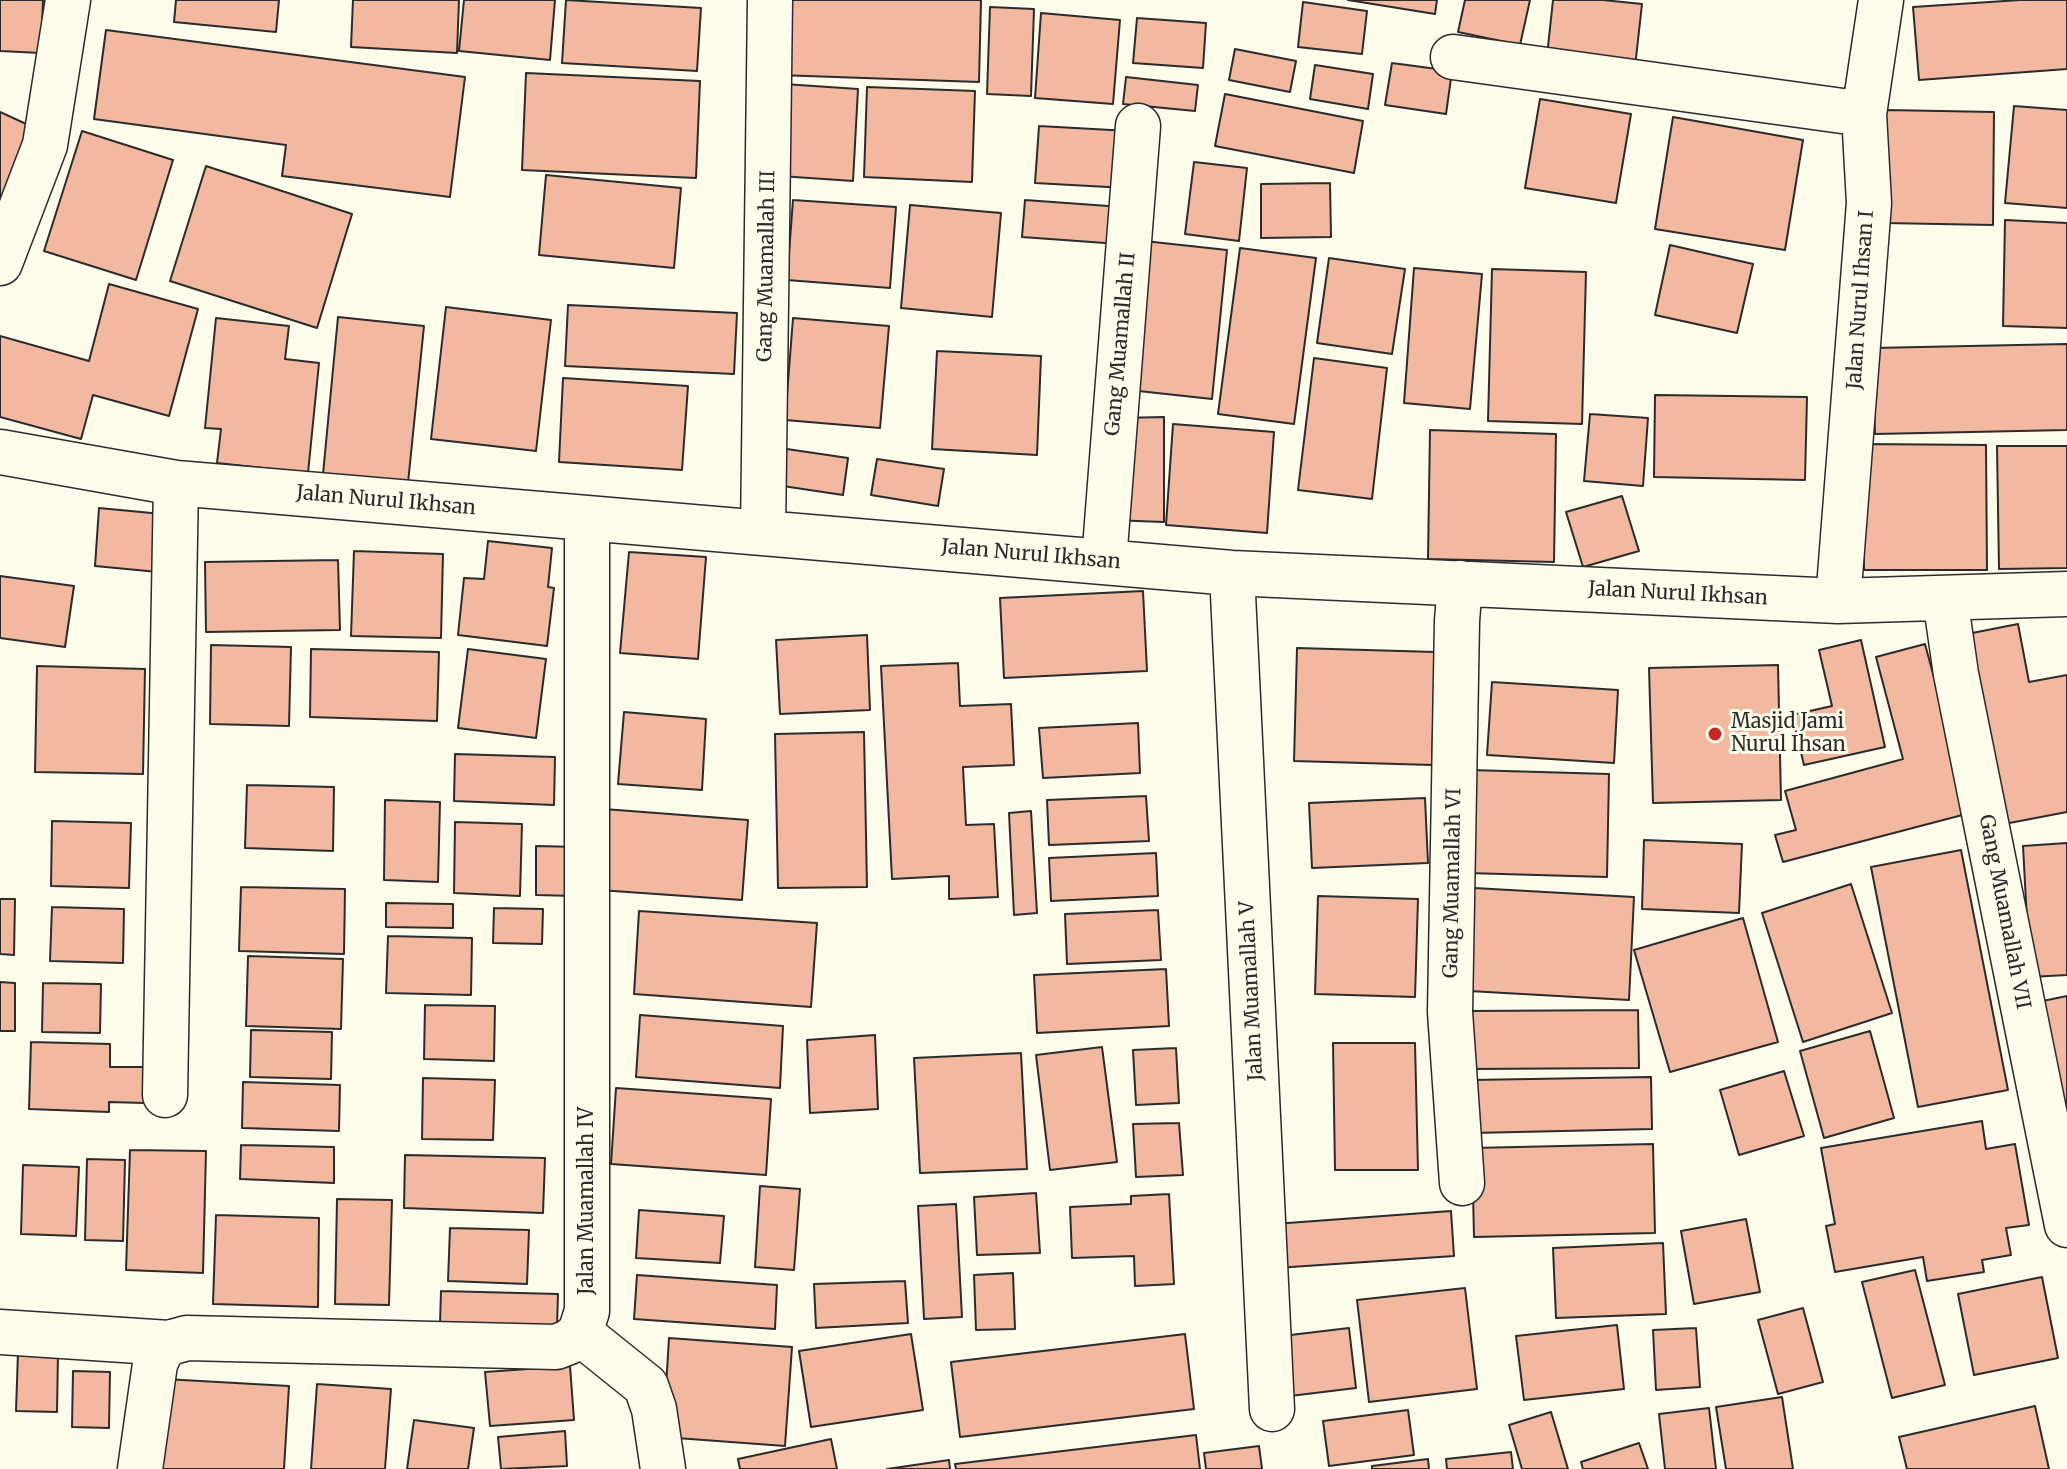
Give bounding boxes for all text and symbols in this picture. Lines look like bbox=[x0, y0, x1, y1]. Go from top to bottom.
street label: Gang Muamallah III bbox=[753, 170, 781, 362]
street label: Jalan Nurul Ihsan I bbox=[1843, 210, 1879, 390]
street label: Gang Muamallah II bbox=[1101, 251, 1141, 437]
street label: Jalan Nurul Ikhsan bbox=[295, 481, 477, 521]
street label: Jalan Nurul Ikhsan bbox=[940, 535, 1122, 575]
street label: Jalan Nurul Ikhsan bbox=[1588, 577, 1768, 611]
place label: Masjid Jami Nurul Ihsan bbox=[1731, 710, 1846, 757]
marker: Masjid Jami Nurul Ihsan bbox=[1706, 725, 1724, 743]
street label: Gang Muamallah VI bbox=[1439, 788, 1467, 978]
street label: Gang Muamallah VII bbox=[1973, 813, 2035, 1011]
street label: Jalan Muamallah V bbox=[1235, 900, 1269, 1082]
street label: Jalan Muamallah IV bbox=[575, 1107, 599, 1295]

